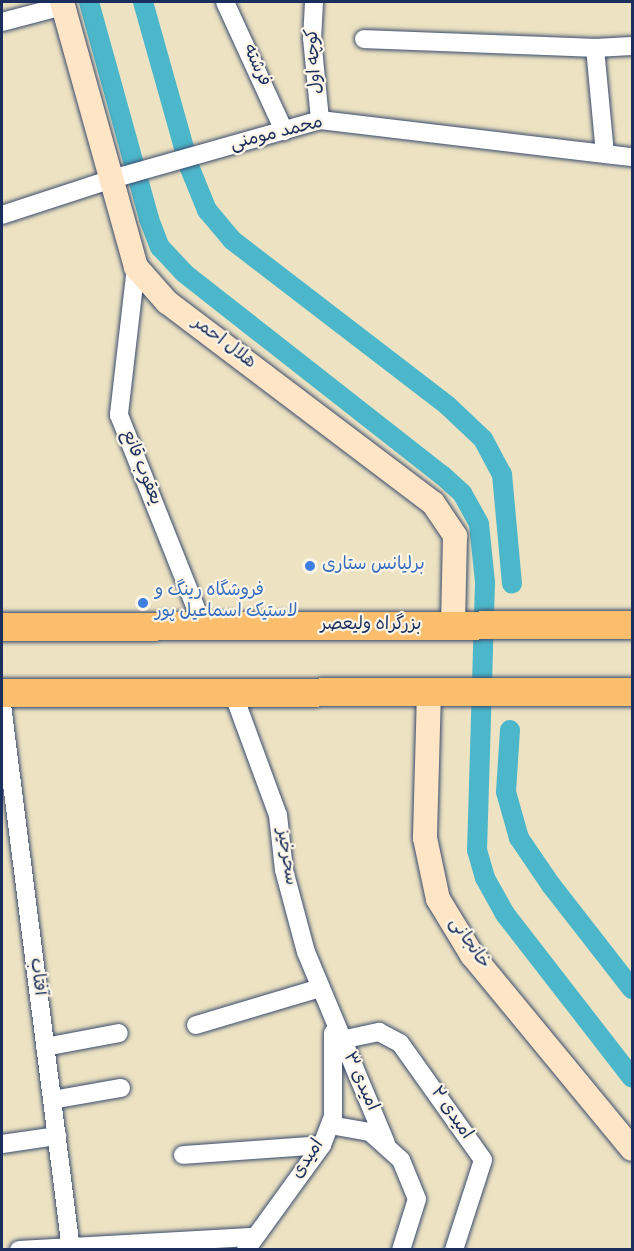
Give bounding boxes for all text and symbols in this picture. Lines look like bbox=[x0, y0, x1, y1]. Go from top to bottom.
street label: کوچه اول bbox=[303, 27, 329, 95]
street label: فرشته bbox=[236, 42, 274, 90]
street label: محمد مومنی bbox=[228, 113, 326, 157]
street label: هلال احمر bbox=[187, 313, 259, 375]
street label: یعقوب قانع bbox=[115, 427, 165, 509]
place label: برلیانس ستاری bbox=[322, 555, 425, 577]
marker: برلیانس ستاری bbox=[303, 559, 317, 573]
place label: فروشگاه رینگ و لاستیک اسماعیل پور bbox=[155, 582, 297, 624]
marker: فروشگاه رینگ و لاستیک اسماعیل پور bbox=[136, 596, 150, 610]
street label: بزرگراه ولیعصر bbox=[320, 615, 422, 637]
street label: سحرخیز bbox=[270, 827, 300, 887]
street label: خانجانی bbox=[443, 914, 493, 974]
street label: آفتاب bbox=[23, 957, 49, 997]
street label: امیدی ۳ bbox=[336, 1049, 382, 1115]
street label: امیدی ۲ bbox=[424, 1083, 476, 1145]
street label: امیدی bbox=[288, 1136, 330, 1184]

